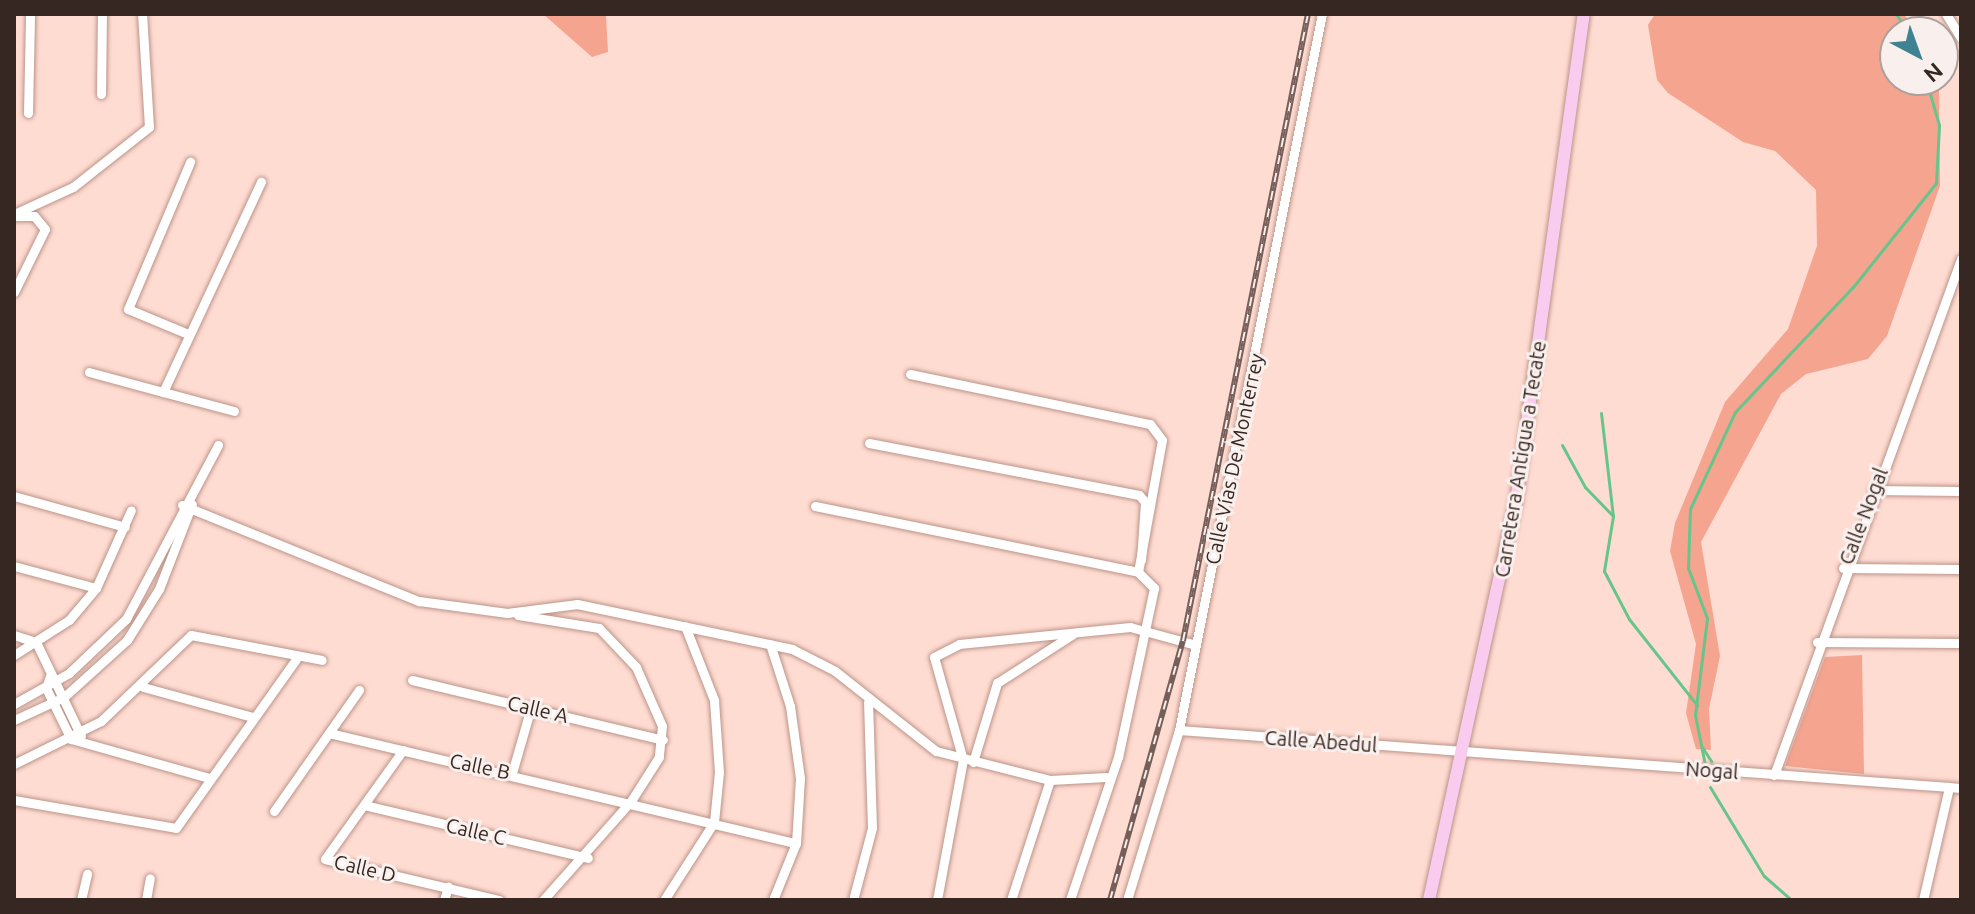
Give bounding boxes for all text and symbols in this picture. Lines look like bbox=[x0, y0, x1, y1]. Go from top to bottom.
north arrow bbox=[1879, 16, 1959, 96]
text: N bbox=[1919, 58, 1948, 88]
street label: Carretera Antigua a Tecate bbox=[1489, 339, 1551, 579]
street label: Calle Vías De Monterrey bbox=[1200, 351, 1268, 567]
street label: Calle Nogal bbox=[1834, 464, 1892, 568]
street label: Calle A bbox=[505, 690, 571, 728]
street label: Calle Abedul bbox=[1264, 725, 1378, 757]
street label: Calle B bbox=[447, 748, 513, 784]
street label: Nogal bbox=[1685, 756, 1739, 784]
street label: Calle C bbox=[444, 812, 508, 850]
street label: Calle D bbox=[332, 849, 398, 887]

